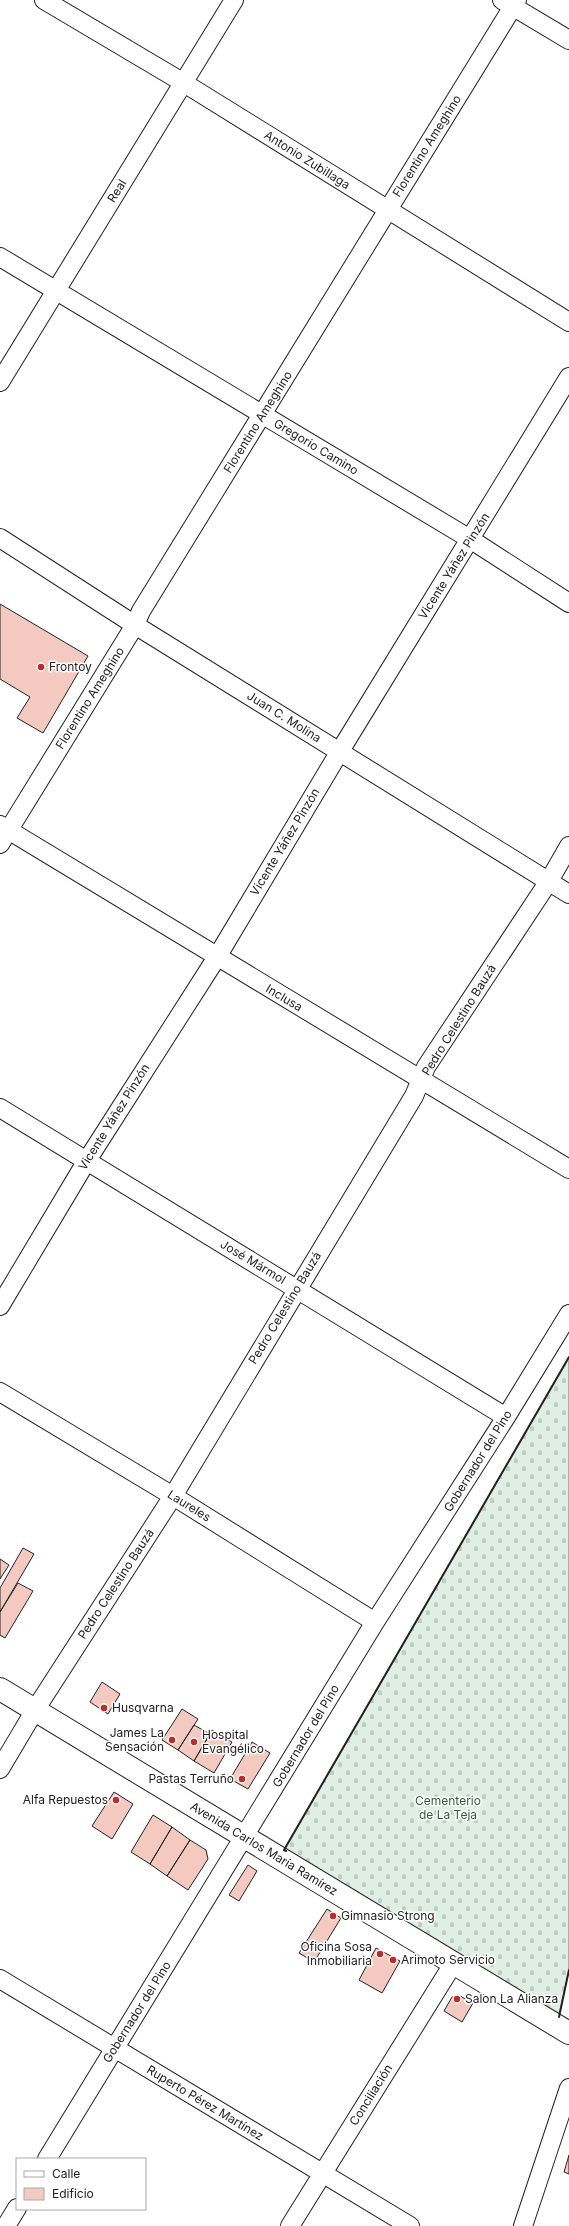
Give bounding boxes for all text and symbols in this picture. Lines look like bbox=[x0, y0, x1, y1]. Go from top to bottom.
street label: Florentino Ameghino bbox=[389, 92, 464, 200]
street label: Antonio Zubillaga bbox=[262, 127, 353, 192]
street label: Real bbox=[104, 176, 129, 205]
street label: Florentino Ameghino bbox=[220, 368, 295, 476]
street label: Gregorio Camino bbox=[271, 415, 361, 478]
street label: Vicente Yáñez Pinzón bbox=[415, 510, 492, 622]
street label: Florentino Ameghino bbox=[52, 644, 127, 752]
place label: Frontoy bbox=[49, 659, 92, 674]
marker: Frontoy bbox=[36, 662, 46, 672]
street label: Juan C. Molina bbox=[244, 688, 324, 745]
street label: Vicente Yáñez Pinzón bbox=[247, 785, 323, 898]
street label: Pedro Celestino Bauzá bbox=[418, 961, 499, 1078]
street label: Inclusa bbox=[263, 981, 305, 1014]
street label: Vicente Yáñez Pinzón bbox=[75, 1061, 152, 1173]
street label: José Mármol bbox=[218, 1236, 289, 1287]
street label: Pedro Celestino Bauzá bbox=[245, 1249, 324, 1367]
street label: Gobernador del Pino bbox=[440, 1407, 515, 1514]
street label: Laureles bbox=[165, 1486, 214, 1525]
street label: Pedro Celestino Bauzá bbox=[74, 1526, 157, 1642]
street label: Gobernador del Pino bbox=[269, 1682, 342, 1790]
place label: Husqvarna bbox=[112, 1700, 174, 1715]
marker: Husqvarna bbox=[99, 1703, 109, 1713]
place label: James La Sensación bbox=[105, 1725, 164, 1754]
place label: Hospital Evangélico bbox=[202, 1727, 264, 1756]
marker: James La Sensación bbox=[167, 1735, 177, 1745]
marker: Hospital Evangélico bbox=[189, 1737, 199, 1747]
place label: Pastas Terruño bbox=[148, 1771, 234, 1786]
marker: Pastas Terruño bbox=[237, 1774, 247, 1784]
place label: Alfa Repuestos bbox=[23, 1792, 108, 1807]
park label: Cementerio de La Teja bbox=[415, 1793, 481, 1822]
marker: Alfa Repuestos bbox=[111, 1795, 121, 1805]
street label: Avenida Carlos María Ramírez bbox=[188, 1799, 341, 1899]
place label: Gimnasio Strong bbox=[341, 1908, 435, 1923]
marker: Gimnasio Strong bbox=[328, 1911, 338, 1921]
place label: Oficina Sosa Inmobiliaria bbox=[301, 1939, 372, 1968]
marker: Oficina Sosa Inmobiliaria bbox=[375, 1949, 385, 1959]
place label: Arimoto Servicio bbox=[401, 1952, 495, 1967]
marker: Arimoto Servicio bbox=[388, 1955, 398, 1965]
street label: Gobernador del Pino bbox=[99, 1958, 174, 2065]
place label: Salon La Alianza bbox=[465, 1991, 558, 2006]
marker: Salon La Alianza bbox=[452, 1994, 462, 2004]
street label: Conciliación bbox=[346, 2061, 395, 2128]
street label: Ruperto Pérez Martínez bbox=[144, 2062, 266, 2143]
legend bbox=[16, 2158, 146, 2210]
text: Calle bbox=[52, 2166, 80, 2181]
text: Edificio bbox=[52, 2186, 94, 2201]

